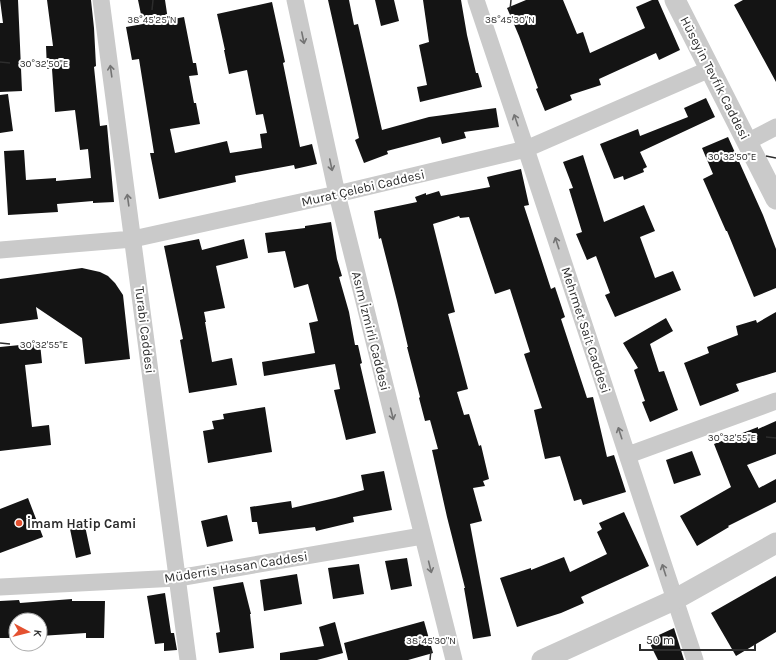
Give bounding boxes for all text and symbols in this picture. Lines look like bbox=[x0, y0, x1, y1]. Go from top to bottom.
text: 38°45'25"N bbox=[127, 14, 177, 26]
text: 38°45'30"N bbox=[485, 14, 535, 26]
street label: Hüseyin Tevfik Caddesi bbox=[677, 14, 753, 142]
one-way arrow bbox=[300, 31, 308, 44]
text: 30°32'50"E bbox=[20, 58, 68, 70]
one-way arrow bbox=[107, 65, 115, 78]
one-way arrow bbox=[512, 114, 520, 126]
text: 30°32'50"E bbox=[708, 151, 756, 163]
one-way arrow bbox=[328, 158, 336, 171]
street label: Murat Çelebi Caddesi bbox=[300, 166, 426, 210]
one-way arrow bbox=[124, 194, 132, 207]
one-way arrow bbox=[553, 237, 561, 249]
street label: Mehrmet Sait Caddesi bbox=[558, 265, 614, 395]
street label: Asım İzmirli Caddesi bbox=[349, 270, 393, 392]
street label: Turabi Caddesi bbox=[132, 285, 158, 375]
text: 30°32'55"E bbox=[20, 339, 68, 351]
one-way arrow bbox=[389, 407, 396, 420]
one-way arrow bbox=[616, 427, 624, 439]
text: 30°32'55"E bbox=[708, 432, 756, 444]
place label: İmam Hatip Cami bbox=[27, 515, 136, 531]
marker: İmam Hatip Cami bbox=[14, 518, 24, 528]
street label: Müderris Hasan Caddesi bbox=[163, 548, 309, 586]
one-way arrow bbox=[427, 560, 435, 573]
one-way arrow bbox=[660, 564, 668, 576]
north arrow bbox=[8, 612, 48, 652]
scale bar bbox=[640, 626, 755, 652]
text: K bbox=[30, 629, 44, 638]
text: 50 m bbox=[646, 633, 674, 647]
text: 38°45'30"N bbox=[406, 635, 456, 647]

